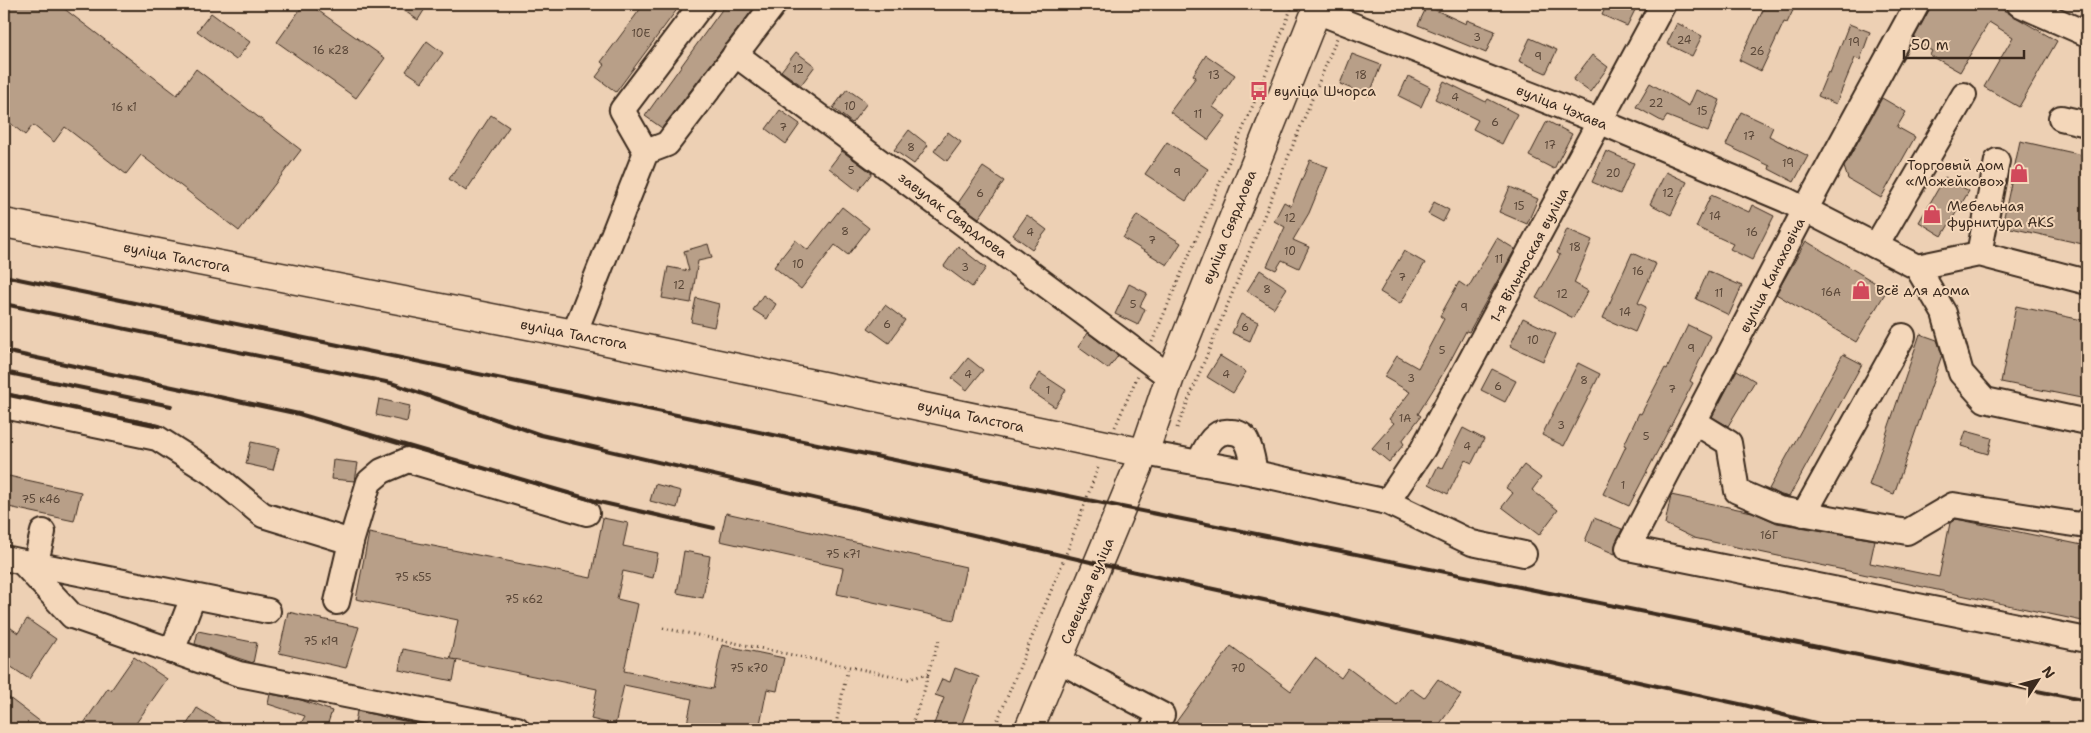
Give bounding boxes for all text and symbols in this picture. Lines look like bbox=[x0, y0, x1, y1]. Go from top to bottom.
house number: 10Е bbox=[632, 26, 651, 41]
scale bar bbox=[1904, 28, 2024, 60]
house number: 3 bbox=[1473, 30, 1481, 45]
house number: 24 bbox=[1677, 33, 1692, 48]
house number: 19 bbox=[1848, 35, 1860, 50]
text: 50 m bbox=[1911, 35, 1949, 55]
house number: 16 к28 bbox=[313, 43, 349, 58]
house number: 26 bbox=[1750, 44, 1764, 59]
house number: 9 bbox=[1534, 49, 1542, 64]
house number: 12 bbox=[792, 62, 804, 77]
house number: 13 bbox=[1208, 68, 1220, 83]
house number: 18 bbox=[1355, 68, 1367, 83]
bus stop icon: вуліца Шчорса bbox=[1248, 80, 1270, 102]
street label: вуліца Чэхава bbox=[1514, 81, 1611, 134]
place label: вуліца Шчорса bbox=[1274, 82, 1376, 100]
house number: 4 bbox=[1451, 90, 1459, 105]
house number: 22 bbox=[1649, 96, 1663, 111]
house number: 10 bbox=[844, 99, 856, 114]
house number: 16 к1 bbox=[111, 100, 137, 115]
house number: 15 bbox=[1696, 104, 1708, 119]
house number: 11 bbox=[1194, 107, 1202, 122]
house number: 6 bbox=[1491, 115, 1499, 130]
house number: 7 bbox=[779, 120, 787, 135]
house number: 17 bbox=[1743, 129, 1755, 144]
house number: 17 bbox=[1544, 138, 1556, 153]
house number: 8 bbox=[907, 140, 915, 155]
house number: 19 bbox=[1782, 156, 1794, 171]
place label: Торговый дом «Можейково» bbox=[1906, 156, 2004, 190]
shop icon: Торговый дом «Можейково» bbox=[2008, 162, 2030, 184]
house number: 5 bbox=[848, 163, 855, 178]
house number: 9 bbox=[1173, 165, 1181, 180]
house number: 20 bbox=[1605, 166, 1621, 181]
street label: вуліца Свярдлова bbox=[1198, 167, 1260, 287]
street label: завулак Свярдлова bbox=[895, 168, 1011, 262]
street label: 1-я Вільнюская вуліца bbox=[1486, 184, 1572, 326]
house number: 6 bbox=[976, 186, 984, 201]
house number: 12 bbox=[1662, 186, 1674, 201]
place label: Мебельная фурнитура AKS bbox=[1947, 197, 2054, 231]
house number: 15 bbox=[1513, 199, 1525, 214]
shop icon: Мебельная фурнитура AKS bbox=[1921, 203, 1943, 225]
house number: 14 bbox=[1709, 209, 1721, 224]
house number: 12 bbox=[1284, 211, 1296, 226]
street label: вуліца Канаховіча bbox=[1735, 214, 1809, 335]
house number: 8 bbox=[841, 224, 849, 239]
house number: 4 bbox=[1026, 225, 1034, 240]
house number: 16 bbox=[1746, 225, 1758, 240]
house number: 7 bbox=[1148, 233, 1156, 248]
street label: вуліца Талстога bbox=[122, 238, 232, 276]
house number: 18 bbox=[1569, 240, 1581, 255]
house number: 10 bbox=[1284, 244, 1296, 259]
house number: 11 bbox=[1495, 252, 1503, 267]
house number: 10 bbox=[792, 257, 804, 272]
house number: 3 bbox=[961, 260, 969, 275]
house number: 16 bbox=[1632, 264, 1644, 279]
house number: 7 bbox=[1398, 270, 1406, 285]
house number: 12 bbox=[673, 278, 685, 293]
shop icon: Всё для дома bbox=[1850, 279, 1872, 301]
place label: Всё для дома bbox=[1876, 281, 1970, 299]
house number: 8 bbox=[1263, 282, 1271, 297]
house number: 16А bbox=[1821, 285, 1841, 300]
house number: 11 bbox=[1715, 286, 1723, 301]
house number: 12 bbox=[1556, 287, 1568, 302]
house number: 5 bbox=[1130, 297, 1137, 312]
house number: 9 bbox=[1460, 300, 1468, 315]
house number: 14 bbox=[1619, 305, 1631, 320]
street label: вуліца Талстога bbox=[519, 315, 629, 353]
house number: 6 bbox=[883, 317, 891, 332]
house number: 6 bbox=[1241, 320, 1249, 335]
house number: 10 bbox=[1527, 333, 1539, 348]
house number: 9 bbox=[1687, 341, 1695, 356]
house number: 5 bbox=[1439, 343, 1446, 358]
house number: 4 bbox=[964, 367, 972, 382]
house number: 4 bbox=[1222, 367, 1230, 382]
house number: 3 bbox=[1407, 371, 1415, 386]
house number: 8 bbox=[1580, 373, 1588, 388]
house number: 6 bbox=[1494, 379, 1502, 394]
house number: 7 bbox=[1668, 382, 1676, 397]
house number: 1 bbox=[1046, 383, 1050, 398]
street label: вуліца Талстога bbox=[916, 396, 1026, 436]
house number: 1А bbox=[1399, 411, 1411, 426]
house number: 3 bbox=[1557, 418, 1565, 433]
house number: 5 bbox=[1643, 429, 1650, 444]
house number: 1 bbox=[1386, 439, 1390, 454]
house number: 4 bbox=[1463, 439, 1471, 454]
house number: 1 bbox=[1621, 478, 1625, 493]
house number: 75 к46 bbox=[22, 492, 60, 507]
house number: 16Г bbox=[1760, 528, 1778, 543]
street label: Савецкая вуліца bbox=[1056, 535, 1118, 647]
house number: 75 к71 bbox=[825, 547, 861, 562]
house number: 75 к55 bbox=[395, 570, 432, 585]
house number: 75 к62 bbox=[505, 592, 543, 607]
house number: 75 к19 bbox=[304, 634, 338, 649]
north arrow bbox=[2014, 656, 2064, 706]
house number: 75 к70 bbox=[730, 661, 768, 676]
house number: 70 bbox=[1230, 661, 1246, 676]
text: N bbox=[2038, 663, 2059, 682]

